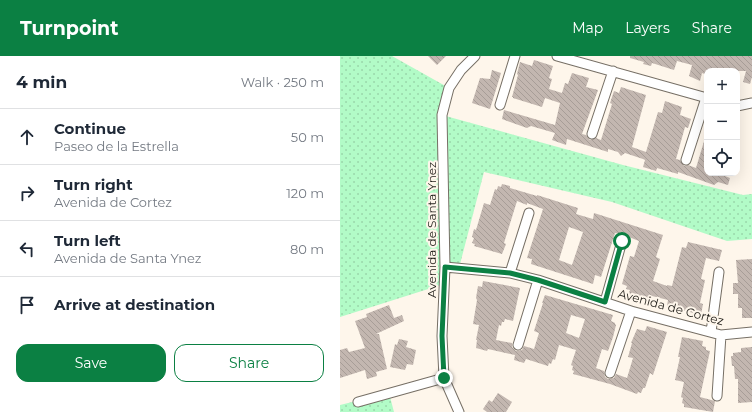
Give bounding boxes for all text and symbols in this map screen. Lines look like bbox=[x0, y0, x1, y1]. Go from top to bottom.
text: Turnpoint bbox=[20, 17, 119, 40]
text: Map bbox=[572, 19, 603, 37]
text: Layers bbox=[625, 19, 670, 37]
text: Share bbox=[692, 19, 732, 37]
map controls bbox=[704, 68, 740, 176]
button: + bbox=[704, 68, 740, 104]
text: 4 min bbox=[16, 72, 67, 92]
text: Walk · 250 m bbox=[241, 74, 324, 90]
button: − bbox=[704, 104, 740, 140]
text: Continue bbox=[54, 119, 126, 138]
icon: ahead bbox=[16, 126, 38, 148]
text: 50 m bbox=[291, 129, 324, 145]
text: Paseo de la Estrella bbox=[54, 138, 179, 154]
button: locate bbox=[704, 140, 740, 176]
street label: Avenida de Santa Ynez bbox=[424, 162, 439, 298]
text: Turn right bbox=[54, 175, 133, 194]
icon: right bbox=[16, 182, 38, 204]
text: 120 m bbox=[286, 185, 324, 201]
text: Avenida de Cortez bbox=[54, 194, 172, 210]
text: Turn left bbox=[54, 231, 121, 250]
route start bbox=[613, 232, 631, 250]
icon: left bbox=[16, 238, 38, 260]
text: 80 m bbox=[290, 241, 324, 257]
text: Avenida de Santa Ynez bbox=[54, 250, 201, 266]
street label: Avenida de Cortez bbox=[617, 286, 725, 328]
icon: arrive bbox=[16, 294, 38, 316]
text: Arrive at destination bbox=[54, 295, 215, 314]
button: Save bbox=[16, 344, 166, 382]
button: Share bbox=[174, 344, 324, 382]
route end bbox=[435, 369, 453, 387]

